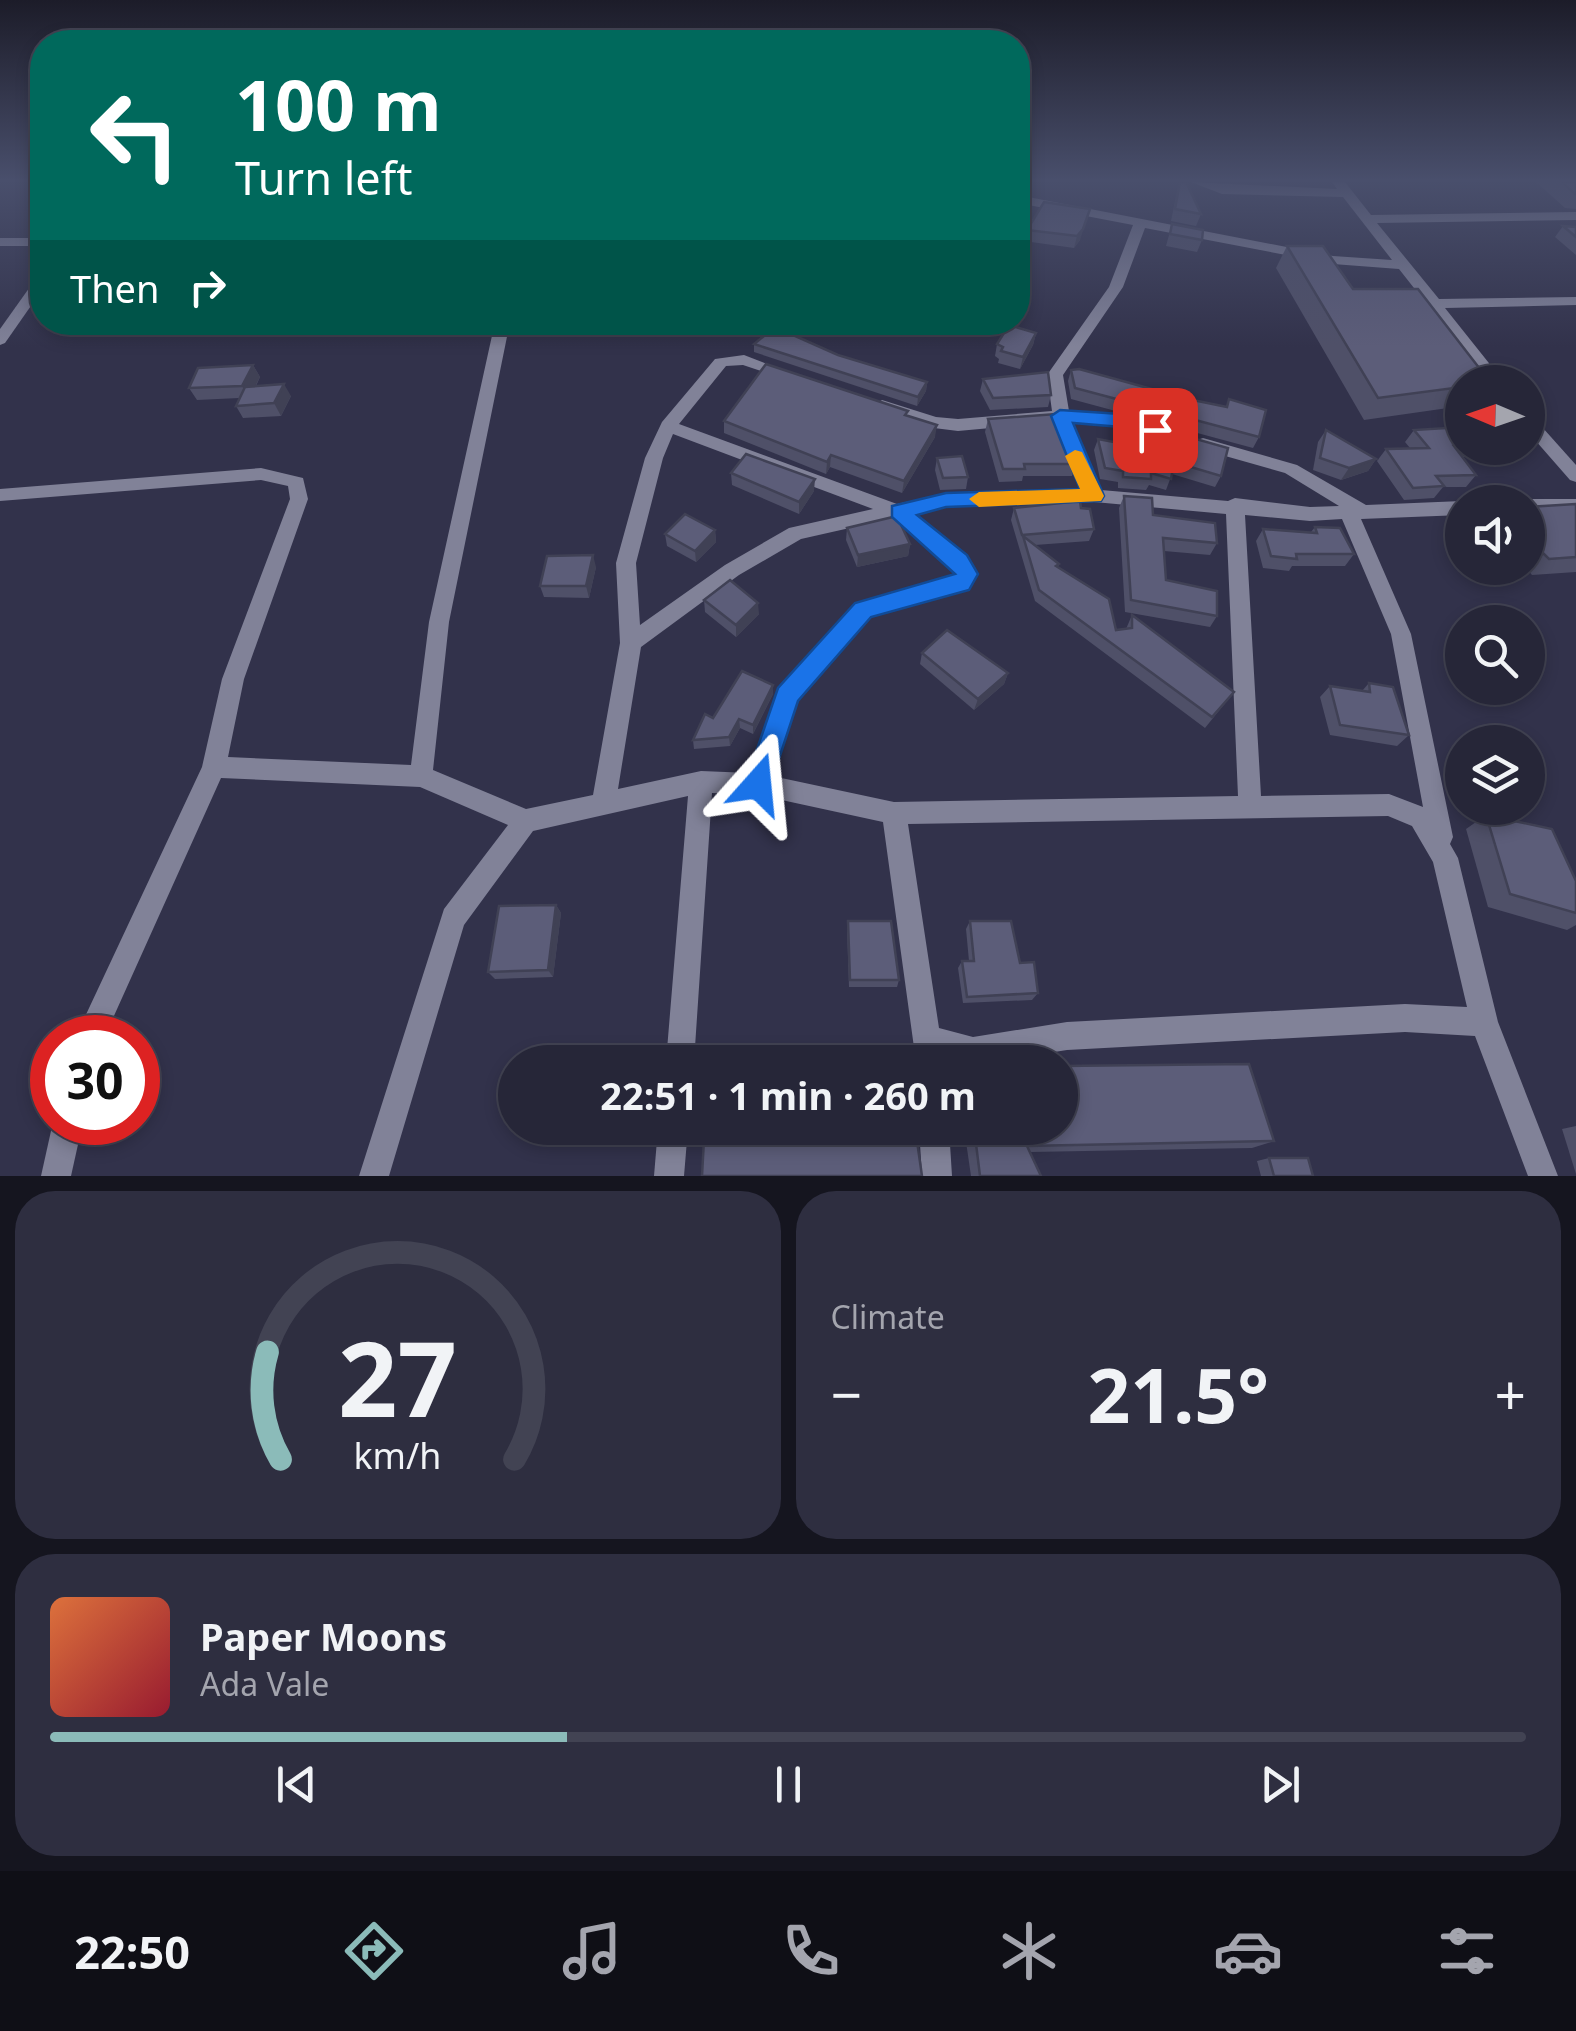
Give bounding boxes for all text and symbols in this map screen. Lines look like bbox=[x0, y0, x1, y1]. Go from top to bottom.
text: 100 m bbox=[235, 56, 442, 152]
icon: left bbox=[70, 70, 200, 200]
text: Turn left bbox=[235, 147, 412, 208]
icon: right bbox=[180, 260, 235, 315]
text: Then bbox=[70, 262, 160, 314]
north arrow bbox=[1445, 365, 1545, 465]
map controls bbox=[1445, 365, 1545, 825]
pin bbox=[1113, 388, 1198, 473]
icon: arrive bbox=[1128, 403, 1183, 458]
button: sound bbox=[1445, 485, 1545, 585]
button: search bbox=[1445, 605, 1545, 705]
button: layers bbox=[1445, 725, 1545, 825]
position arrow bbox=[706, 732, 810, 836]
speed limit sign: 30 bbox=[30, 1015, 160, 1145]
text: 22:51 · 1 min · 260 m bbox=[600, 1069, 976, 1121]
text: Climate bbox=[831, 1295, 945, 1338]
text: 27 bbox=[338, 1306, 457, 1447]
text: 21.5° bbox=[1087, 1343, 1269, 1445]
text: − bbox=[831, 1356, 862, 1431]
text: + bbox=[1495, 1356, 1526, 1431]
text: km/h bbox=[354, 1431, 442, 1479]
text: Paper Moons bbox=[200, 1610, 447, 1662]
text: Ada Vale bbox=[200, 1662, 329, 1705]
icon: previous bbox=[269, 1757, 324, 1812]
icon: pause bbox=[761, 1757, 816, 1812]
icon: next bbox=[1253, 1757, 1308, 1812]
icon: directions bbox=[339, 1916, 409, 1986]
icon: music bbox=[557, 1916, 627, 1986]
icon: phone bbox=[776, 1916, 846, 1986]
icon: climate bbox=[994, 1916, 1064, 1986]
icon: car bbox=[1213, 1916, 1283, 1986]
icon: filters bbox=[1432, 1916, 1502, 1986]
text: 22:50 bbox=[74, 1921, 190, 1982]

